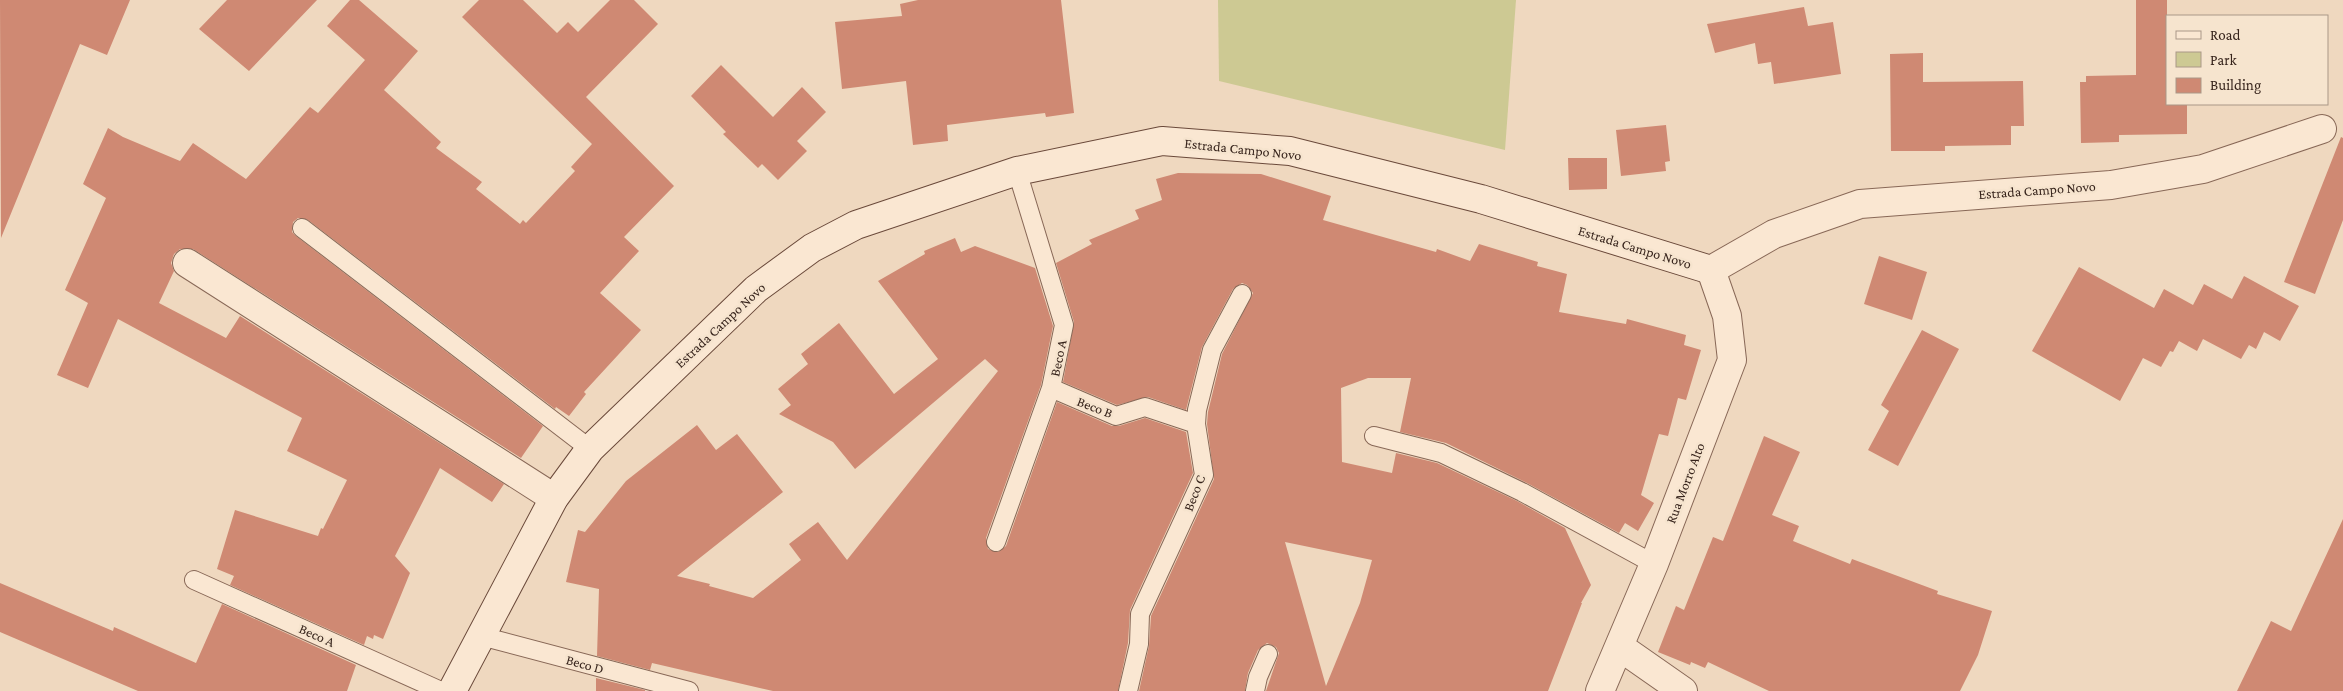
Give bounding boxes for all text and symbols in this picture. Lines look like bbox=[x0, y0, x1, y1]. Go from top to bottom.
legend bbox=[2166, 15, 2328, 105]
text: Road bbox=[2210, 27, 2241, 43]
text: Park bbox=[2210, 52, 2237, 68]
text: Building bbox=[2210, 77, 2261, 94]
street label: Estrada Campo Novo bbox=[1184, 135, 1302, 163]
street label: Estrada Campo Novo bbox=[1978, 178, 2096, 202]
street label: Estrada Campo Novo bbox=[1576, 222, 1694, 272]
street label: Estrada Campo Novo bbox=[672, 279, 768, 371]
street label: Beco A bbox=[1046, 338, 1070, 378]
street label: Beco B bbox=[1075, 393, 1115, 421]
street label: Rua Morro Alto bbox=[1662, 440, 1708, 526]
street label: Beco C bbox=[1180, 473, 1208, 513]
street label: Beco A bbox=[297, 620, 337, 650]
street label: Beco D bbox=[564, 651, 606, 677]

